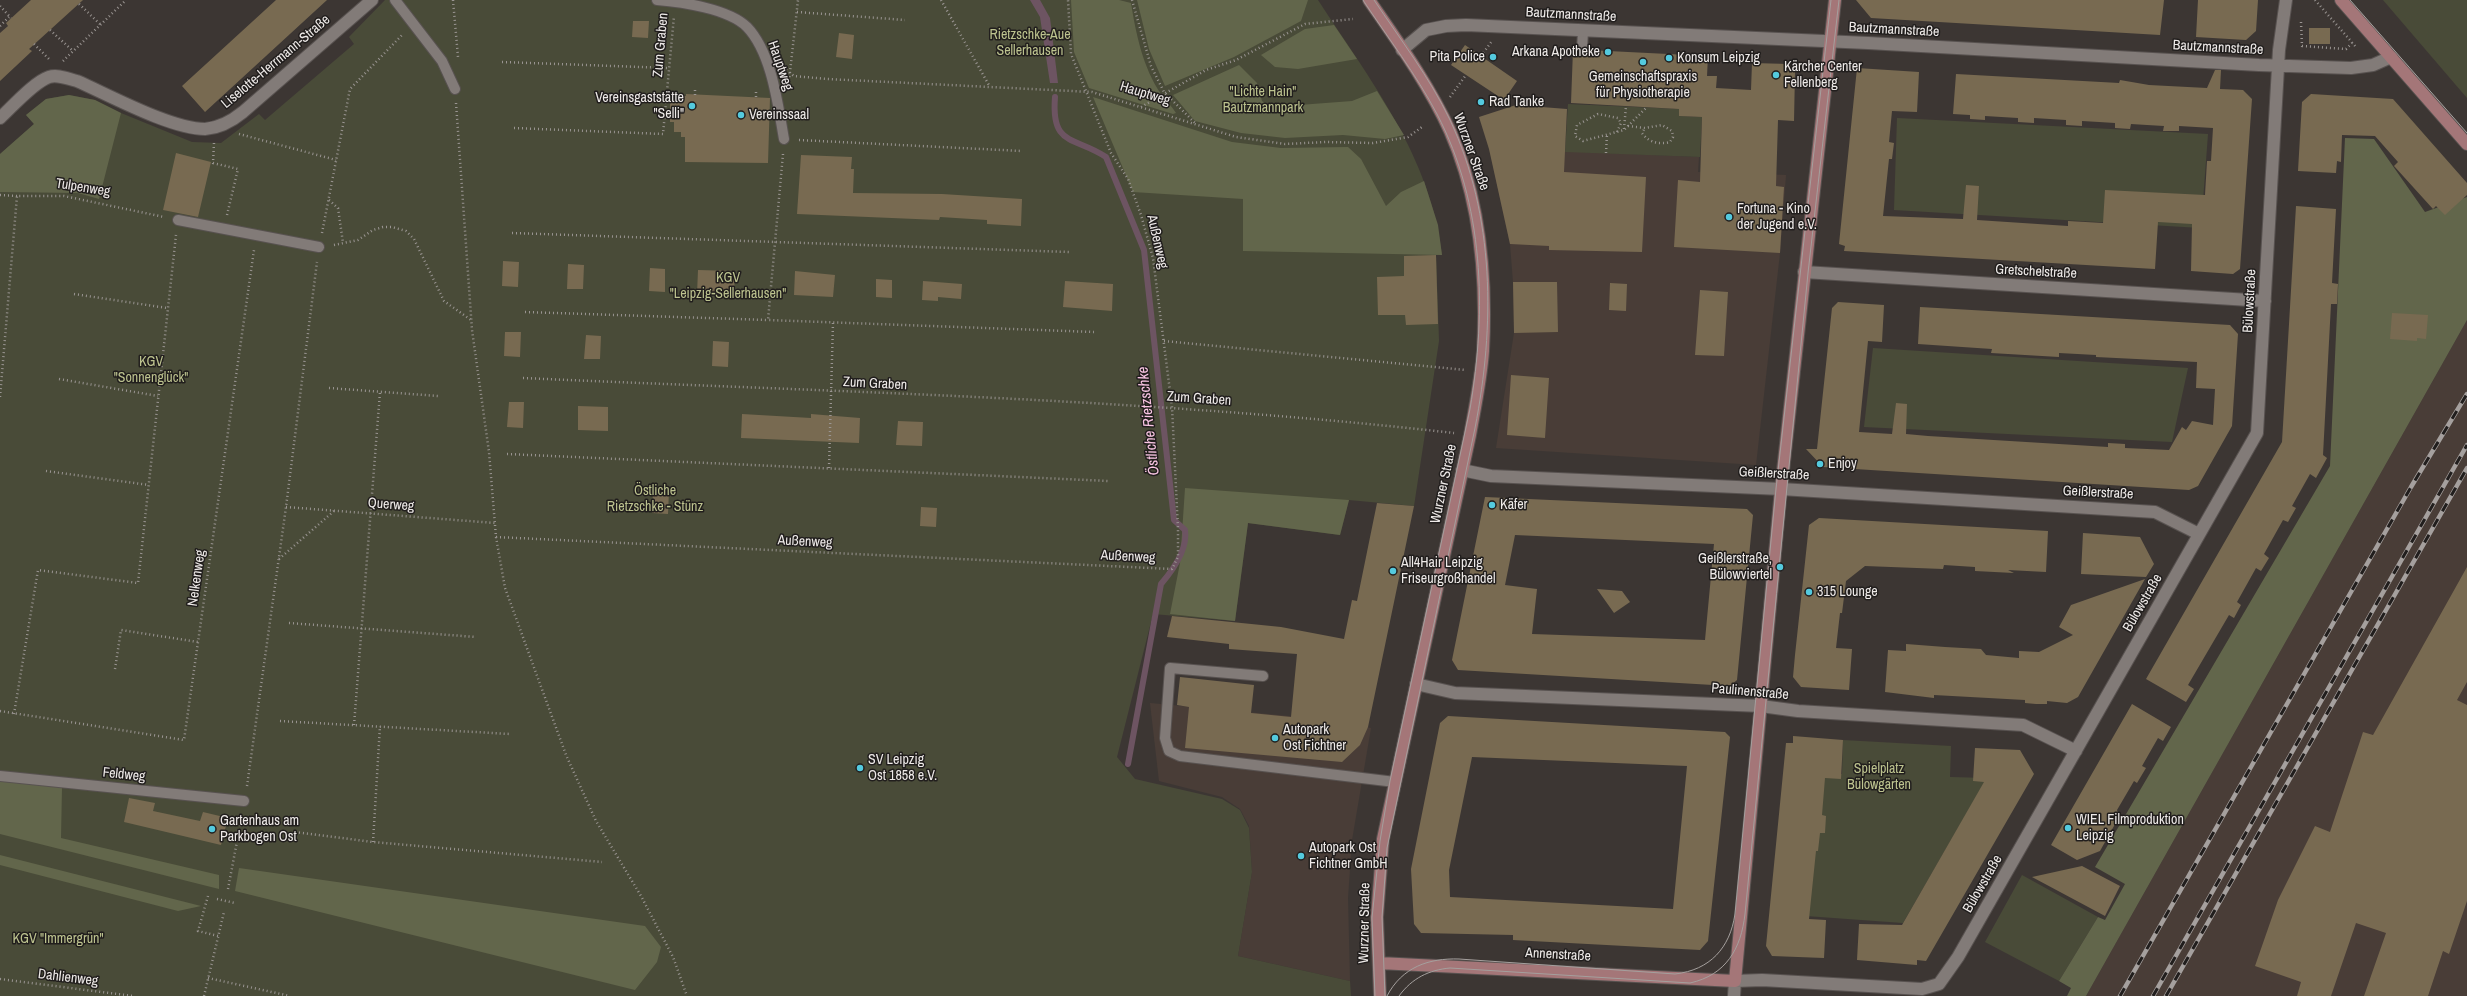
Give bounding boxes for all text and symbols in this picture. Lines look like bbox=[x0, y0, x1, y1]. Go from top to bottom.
street label: Bautzmannstraße bbox=[1525, 4, 1617, 26]
street label: Liselotte-Herrmann-Straße bbox=[218, 12, 334, 112]
street label: Zum Graben bbox=[650, 12, 672, 78]
street label: Bautzmannstraße bbox=[1848, 19, 1940, 41]
park label: Rietzschke-Aue Sellerhausen bbox=[989, 27, 1071, 60]
street label: Bautzmannstraße bbox=[2172, 37, 2264, 59]
street label: Hauptweg bbox=[764, 39, 796, 93]
place label: Arkana Apotheke bbox=[1512, 44, 1600, 60]
marker: Arkana Apotheke bbox=[1603, 47, 1613, 57]
place label: Pita Police bbox=[1429, 49, 1485, 65]
place label: Konsum Leipzig bbox=[1677, 50, 1760, 66]
marker: Pita Police bbox=[1488, 52, 1498, 62]
marker: Konsum Leipzig bbox=[1664, 53, 1674, 63]
marker: Gemeinschaftspraxis für Physiotherapie bbox=[1638, 57, 1648, 67]
place label: Kärcher Center Fellenberg bbox=[1784, 59, 1862, 92]
place label: Gemeinschaftspraxis für Physiotherapie bbox=[1589, 69, 1697, 102]
marker: Kärcher Center Fellenberg bbox=[1771, 70, 1781, 80]
street label: Hauptweg bbox=[1118, 78, 1172, 110]
park label: "Lichte Hain" Bautzmannpark bbox=[1223, 84, 1303, 116]
place label: Vereinsgaststätte "Selli" bbox=[595, 90, 684, 122]
place label: Rad Tanke bbox=[1489, 94, 1544, 110]
marker: Rad Tanke bbox=[1476, 97, 1486, 107]
marker: Vereinsgaststätte "Selli" bbox=[687, 101, 697, 111]
place label: Vereinssaal bbox=[749, 107, 809, 123]
marker: Vereinssaal bbox=[736, 110, 746, 120]
street label: Wurzner Straße bbox=[1449, 111, 1493, 193]
street label: Tulpenweg bbox=[54, 175, 112, 201]
place label: Fortuna - Kino der Jugend e.V. bbox=[1737, 201, 1817, 234]
marker: Fortuna - Kino der Jugend e.V. bbox=[1724, 212, 1734, 222]
street label: Außenweg bbox=[1143, 213, 1171, 271]
street label: Gretschelstraße bbox=[1995, 261, 2077, 283]
street label: Bülowstraße bbox=[2240, 269, 2260, 333]
park label: KGV "Leipzig-Sellerhausen" bbox=[670, 270, 786, 302]
park label: KGV "Sonnenglück" bbox=[114, 354, 188, 386]
water label: Östliche Rietzschke bbox=[1134, 366, 1164, 476]
street label: Zum Graben bbox=[842, 374, 908, 394]
street label: Zum Graben bbox=[1166, 388, 1232, 410]
street label: Wurzner Straße bbox=[1427, 443, 1461, 525]
place label: Enjoy bbox=[1828, 456, 1857, 472]
marker: Enjoy bbox=[1815, 459, 1825, 469]
street label: Geißlerstraße bbox=[1738, 464, 1810, 484]
park label: Östliche Rietzschke - Stünz bbox=[607, 483, 703, 516]
street label: Geißlerstraße bbox=[2062, 483, 2134, 503]
street label: Querweg bbox=[367, 495, 415, 515]
place label: Käfer bbox=[1500, 497, 1527, 513]
marker: Käfer bbox=[1487, 500, 1497, 510]
street label: Außenweg bbox=[777, 532, 833, 552]
street label: Außenweg bbox=[1100, 547, 1156, 567]
street label: Nelkenweg bbox=[185, 549, 209, 607]
place label: Geißlerstraße, Bülowviertel bbox=[1698, 551, 1772, 584]
place label: All4Hair Leipzig Friseurgroßhandel bbox=[1401, 555, 1495, 588]
marker: Geißlerstraße, Bülowviertel bbox=[1775, 562, 1785, 572]
marker: All4Hair Leipzig Friseurgroßhandel bbox=[1388, 566, 1398, 576]
street label: Bülowstraße bbox=[2120, 571, 2166, 635]
place label: 315 Lounge bbox=[1817, 584, 1878, 600]
marker: 315 Lounge bbox=[1804, 587, 1814, 597]
street label: Paulinenstraße bbox=[1710, 680, 1790, 704]
place label: Autopark Ost Fichtner bbox=[1283, 722, 1346, 754]
marker: Autopark Ost Fichtner bbox=[1270, 733, 1280, 743]
place label: SV Leipzig Ost 1858 e.V. bbox=[868, 752, 937, 784]
park label: Spielplatz Bülowgärten bbox=[1847, 761, 1911, 794]
marker: SV Leipzig Ost 1858 e.V. bbox=[855, 763, 865, 773]
street label: Feldweg bbox=[102, 764, 146, 786]
place label: WIEL Filmproduktion Leipzig bbox=[2076, 812, 2184, 844]
place label: Gartenhaus am Parkbogen Ost bbox=[220, 813, 299, 846]
marker: WIEL Filmproduktion Leipzig bbox=[2063, 823, 2073, 833]
marker: Gartenhaus am Parkbogen Ost bbox=[207, 824, 217, 834]
place label: Autopark Ost Fichtner GmbH bbox=[1309, 840, 1387, 872]
marker: Autopark Ost Fichtner GmbH bbox=[1296, 851, 1306, 861]
street label: Bülowstraße bbox=[1960, 852, 2006, 916]
street label: Wurzner Straße bbox=[1356, 882, 1374, 964]
park label: KGV "Immergrün" bbox=[12, 931, 104, 947]
street label: Annenstraße bbox=[1525, 945, 1591, 965]
street label: Dahlienweg bbox=[37, 966, 99, 990]

